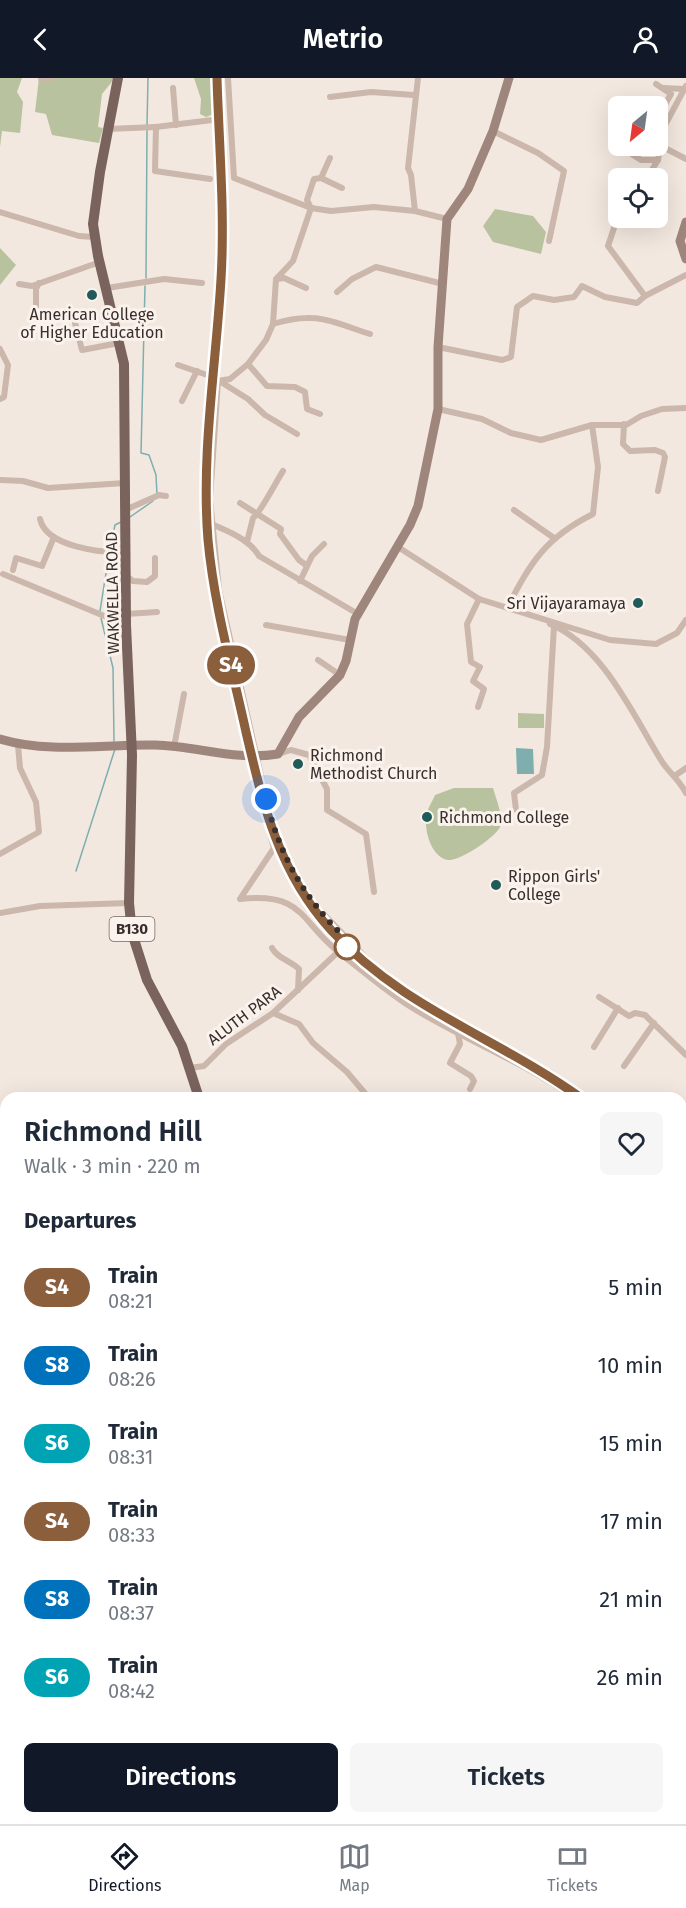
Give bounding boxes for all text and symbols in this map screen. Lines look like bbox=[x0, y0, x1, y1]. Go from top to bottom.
icon: back bbox=[24, 23, 57, 56]
text: Metrio bbox=[303, 23, 383, 55]
icon: person bbox=[629, 23, 662, 56]
north arrow bbox=[608, 96, 668, 156]
map controls bbox=[608, 96, 668, 228]
button: locate bbox=[608, 168, 668, 228]
marker: American College of Higher Education bbox=[85, 288, 99, 302]
place label: American College of Higher Education bbox=[20, 305, 164, 342]
street label: WAKWELLA ROAD bbox=[102, 531, 123, 655]
place label: Sri Vijayaramaya bbox=[507, 594, 626, 613]
marker: Sri Vijayaramaya bbox=[631, 596, 645, 610]
line badge: S4 bbox=[204, 646, 258, 684]
text: S4 bbox=[219, 652, 243, 678]
place label: Richmond Methodist Church bbox=[310, 746, 437, 783]
marker: Richmond Methodist Church bbox=[291, 757, 305, 771]
your location bbox=[251, 784, 281, 814]
place label: Richmond College bbox=[439, 808, 569, 827]
marker: Richmond College bbox=[420, 810, 434, 824]
place label: Rippon Girls' College bbox=[508, 867, 600, 904]
marker: Rippon Girls' College bbox=[489, 878, 503, 892]
road number: B130 bbox=[110, 917, 154, 941]
unlabelled marker bbox=[334, 934, 360, 960]
street label: ALUTH PARA bbox=[204, 981, 285, 1049]
button: heart bbox=[600, 1112, 663, 1175]
text: Richmond Hill bbox=[24, 1115, 202, 1148]
text: Walk · 3 min · 220 m bbox=[24, 1154, 201, 1178]
text: Departures bbox=[24, 1207, 136, 1234]
text: Train bbox=[108, 1262, 158, 1289]
text: S4 bbox=[45, 1274, 69, 1300]
text: 5 min bbox=[608, 1274, 663, 1301]
text: 08:21 bbox=[108, 1289, 153, 1313]
text: Train bbox=[108, 1340, 158, 1367]
text: S8 bbox=[45, 1352, 69, 1378]
text: 10 min bbox=[597, 1352, 663, 1379]
text: 08:26 bbox=[108, 1367, 156, 1391]
text: Train bbox=[108, 1418, 158, 1445]
text: S6 bbox=[45, 1430, 69, 1456]
text: 15 min bbox=[599, 1430, 663, 1457]
text: 08:31 bbox=[108, 1445, 153, 1469]
text: Train bbox=[108, 1496, 158, 1523]
text: S4 bbox=[45, 1508, 69, 1534]
text: 17 min bbox=[600, 1508, 663, 1535]
text: 08:33 bbox=[108, 1523, 155, 1547]
text: Train bbox=[108, 1574, 158, 1601]
text: S8 bbox=[45, 1586, 69, 1612]
text: 21 min bbox=[599, 1586, 663, 1613]
text: 08:37 bbox=[108, 1601, 154, 1625]
text: Train bbox=[108, 1652, 158, 1679]
text: S6 bbox=[45, 1664, 69, 1690]
text: 26 min bbox=[597, 1664, 663, 1691]
text: 08:42 bbox=[108, 1679, 155, 1703]
button: Directions bbox=[24, 1743, 338, 1812]
button: Tickets bbox=[350, 1743, 663, 1812]
tab: Directions bbox=[88, 1840, 162, 1895]
tab: Map bbox=[338, 1840, 371, 1895]
tab: Tickets bbox=[547, 1840, 598, 1895]

